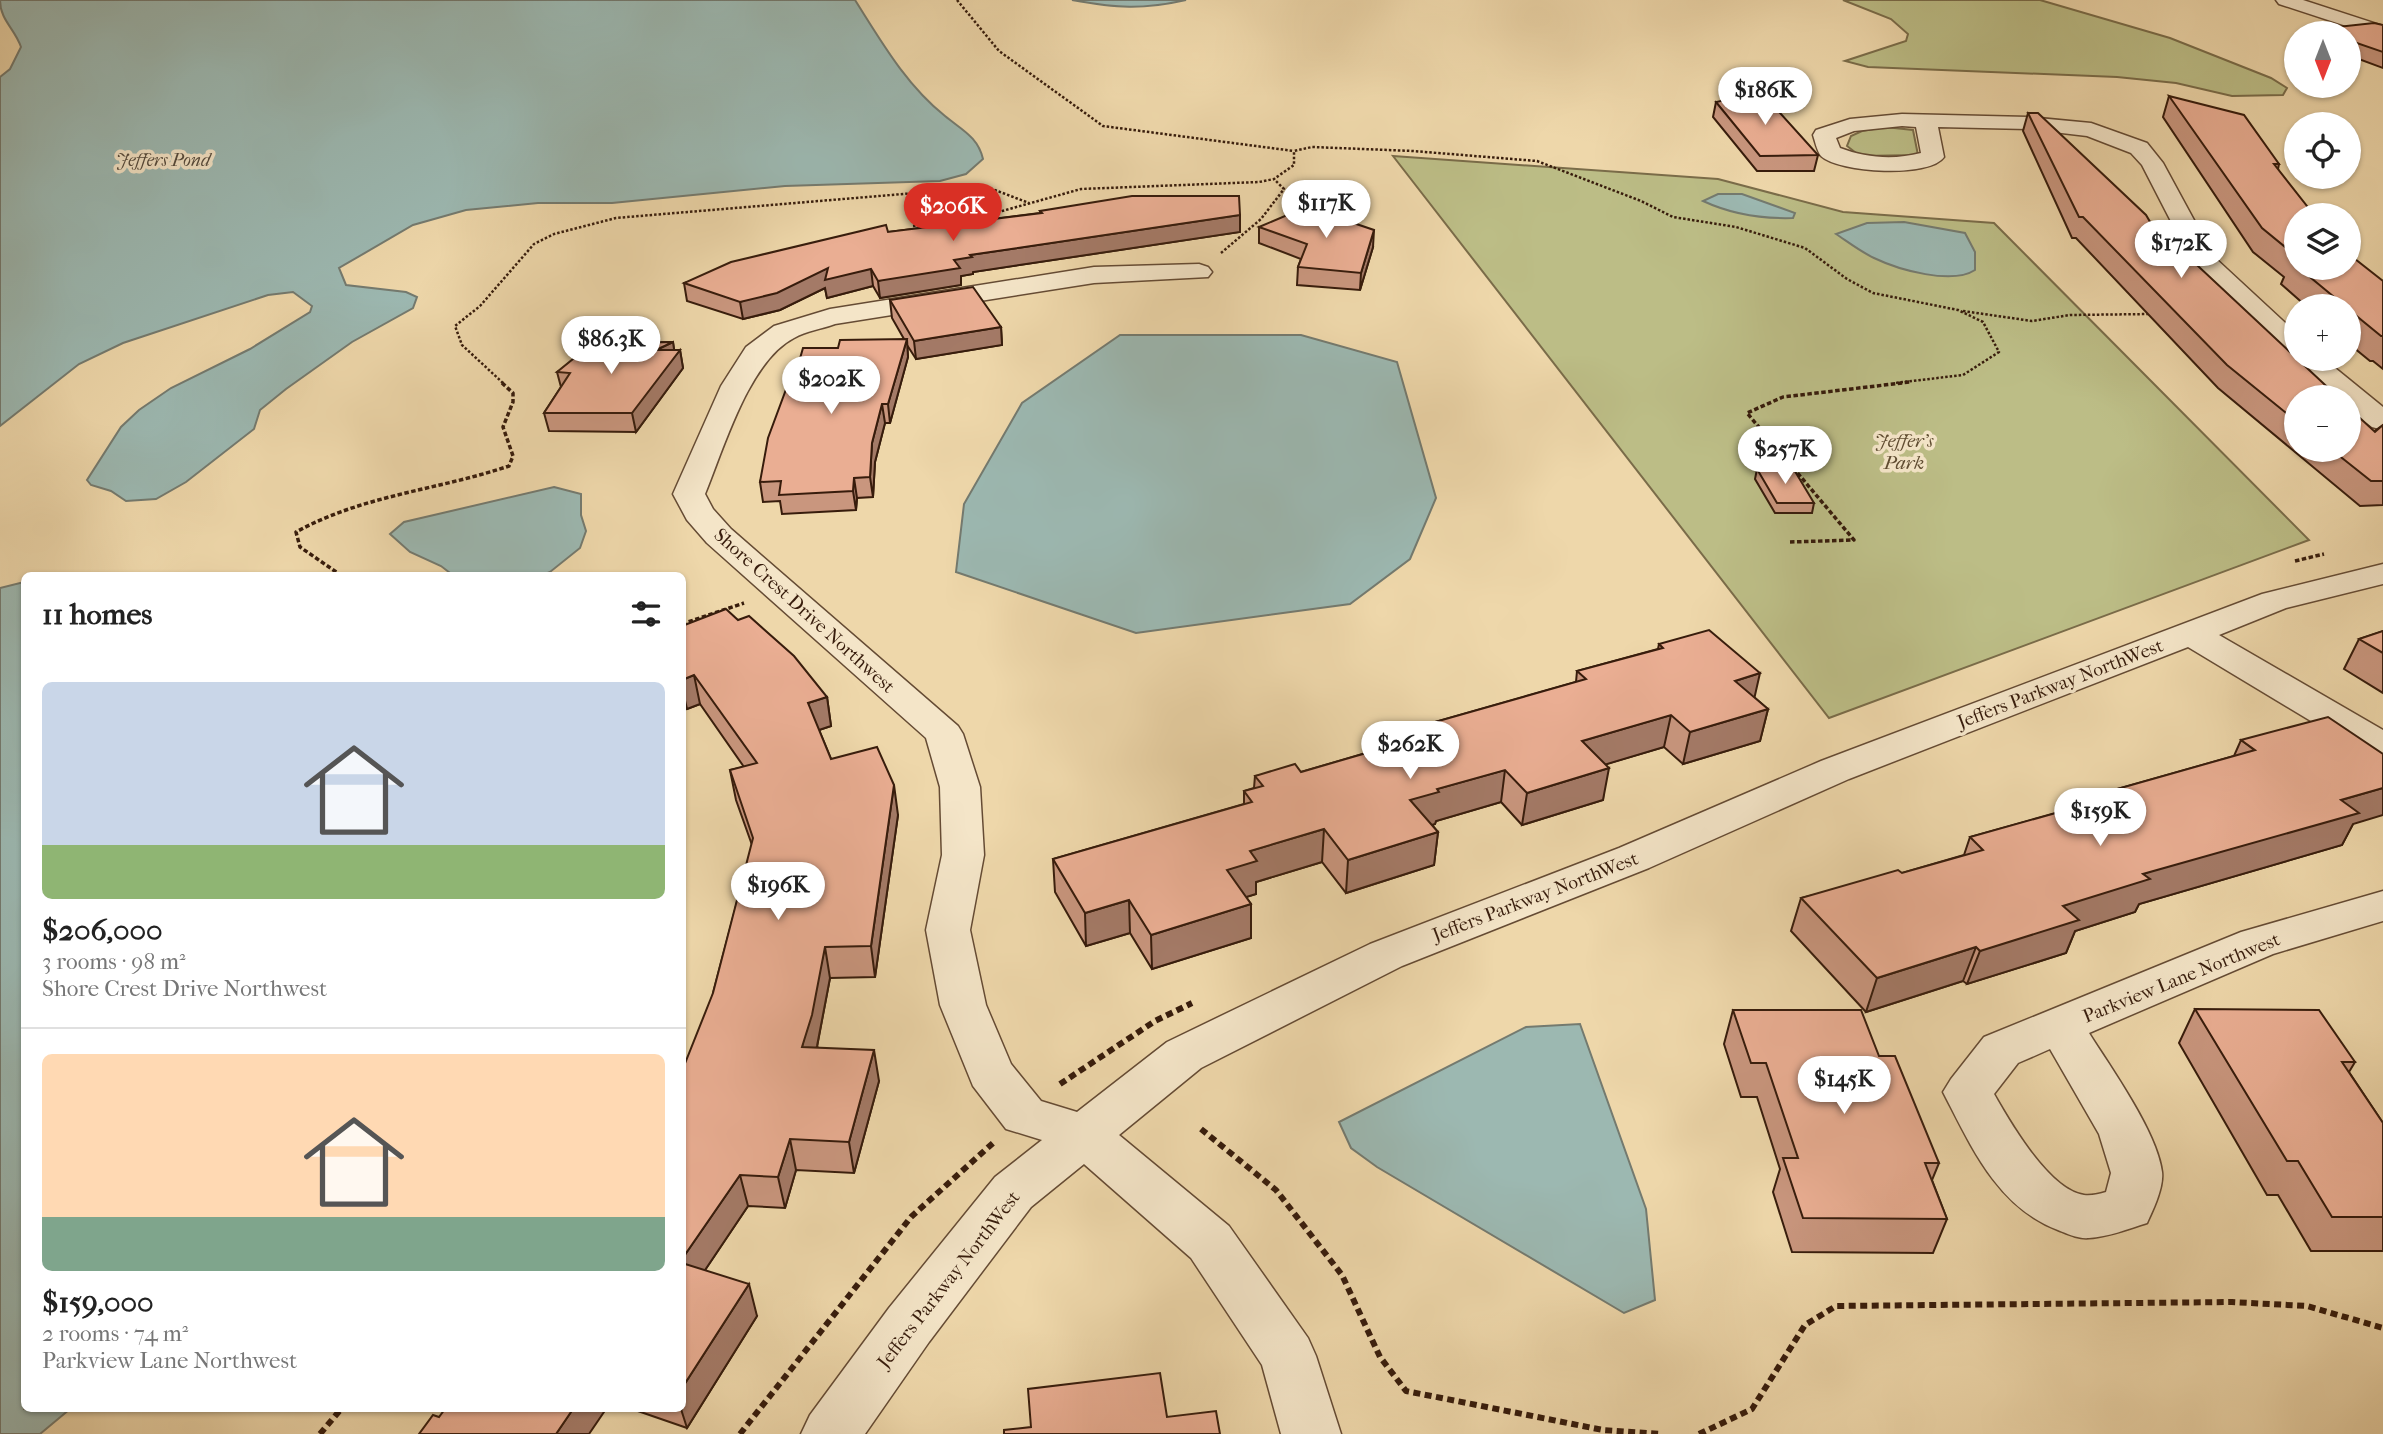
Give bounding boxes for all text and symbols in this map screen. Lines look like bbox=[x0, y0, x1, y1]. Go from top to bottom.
north arrow bbox=[2284, 21, 2361, 98]
map controls bbox=[2284, 21, 2361, 462]
pin: $186K bbox=[1716, 68, 1814, 127]
text: $186K bbox=[1734, 76, 1796, 103]
button: locate bbox=[2284, 112, 2361, 189]
water label: Jeffers Pond bbox=[116, 150, 213, 171]
pin: $117K bbox=[1277, 180, 1375, 240]
pin: $206K bbox=[904, 184, 1002, 243]
text: $117K bbox=[1298, 189, 1354, 216]
text: $206K bbox=[920, 192, 986, 219]
button: layers bbox=[2284, 203, 2361, 280]
pin: $172K bbox=[2132, 220, 2230, 280]
text: $172K bbox=[2151, 229, 2211, 256]
button: + bbox=[2284, 294, 2361, 371]
pin: $86.3K bbox=[554, 316, 668, 376]
text: $86.3K bbox=[577, 325, 645, 352]
pin: $202K bbox=[782, 356, 880, 416]
text: $202K bbox=[798, 365, 864, 392]
button: − bbox=[2284, 385, 2361, 462]
pin: $257K bbox=[1736, 426, 1834, 486]
park label: Jeffer's Park bbox=[1875, 430, 1934, 474]
text: $257K bbox=[1754, 435, 1816, 462]
street label: Shore Crest Drive Northwest bbox=[709, 524, 899, 698]
icon: filters bbox=[627, 595, 665, 633]
text: 11 homes bbox=[42, 597, 152, 632]
street label: Jeffers Parkway NorthWest bbox=[1953, 634, 2166, 734]
pin: $262K bbox=[1361, 722, 1459, 781]
icon: home bbox=[291, 727, 417, 853]
text: $262K bbox=[1377, 730, 1443, 757]
pin: $159K bbox=[2051, 788, 2149, 848]
text: $159K bbox=[2070, 797, 2130, 824]
street label: Jeffers Parkway NorthWest bbox=[1428, 847, 1641, 947]
pin: $196K bbox=[729, 862, 827, 922]
text: $196K bbox=[747, 871, 809, 898]
text: $206,000 bbox=[42, 913, 163, 948]
street label: Parkview Lane Northwest bbox=[2080, 928, 2283, 1028]
text: 3 rooms · 98 m² bbox=[42, 948, 186, 975]
text: Shore Crest Drive Northwest bbox=[42, 975, 327, 1002]
pin: $145K bbox=[1795, 1056, 1893, 1116]
text: $145K bbox=[1814, 1065, 1874, 1092]
icon: home bbox=[291, 1099, 417, 1225]
street label: Jeffers Parkway NorthWest bbox=[872, 1187, 1025, 1374]
text: $159,000 bbox=[42, 1285, 154, 1320]
text: 2 rooms · 74 m² bbox=[42, 1320, 188, 1347]
text: Parkview Lane Northwest bbox=[42, 1347, 297, 1374]

